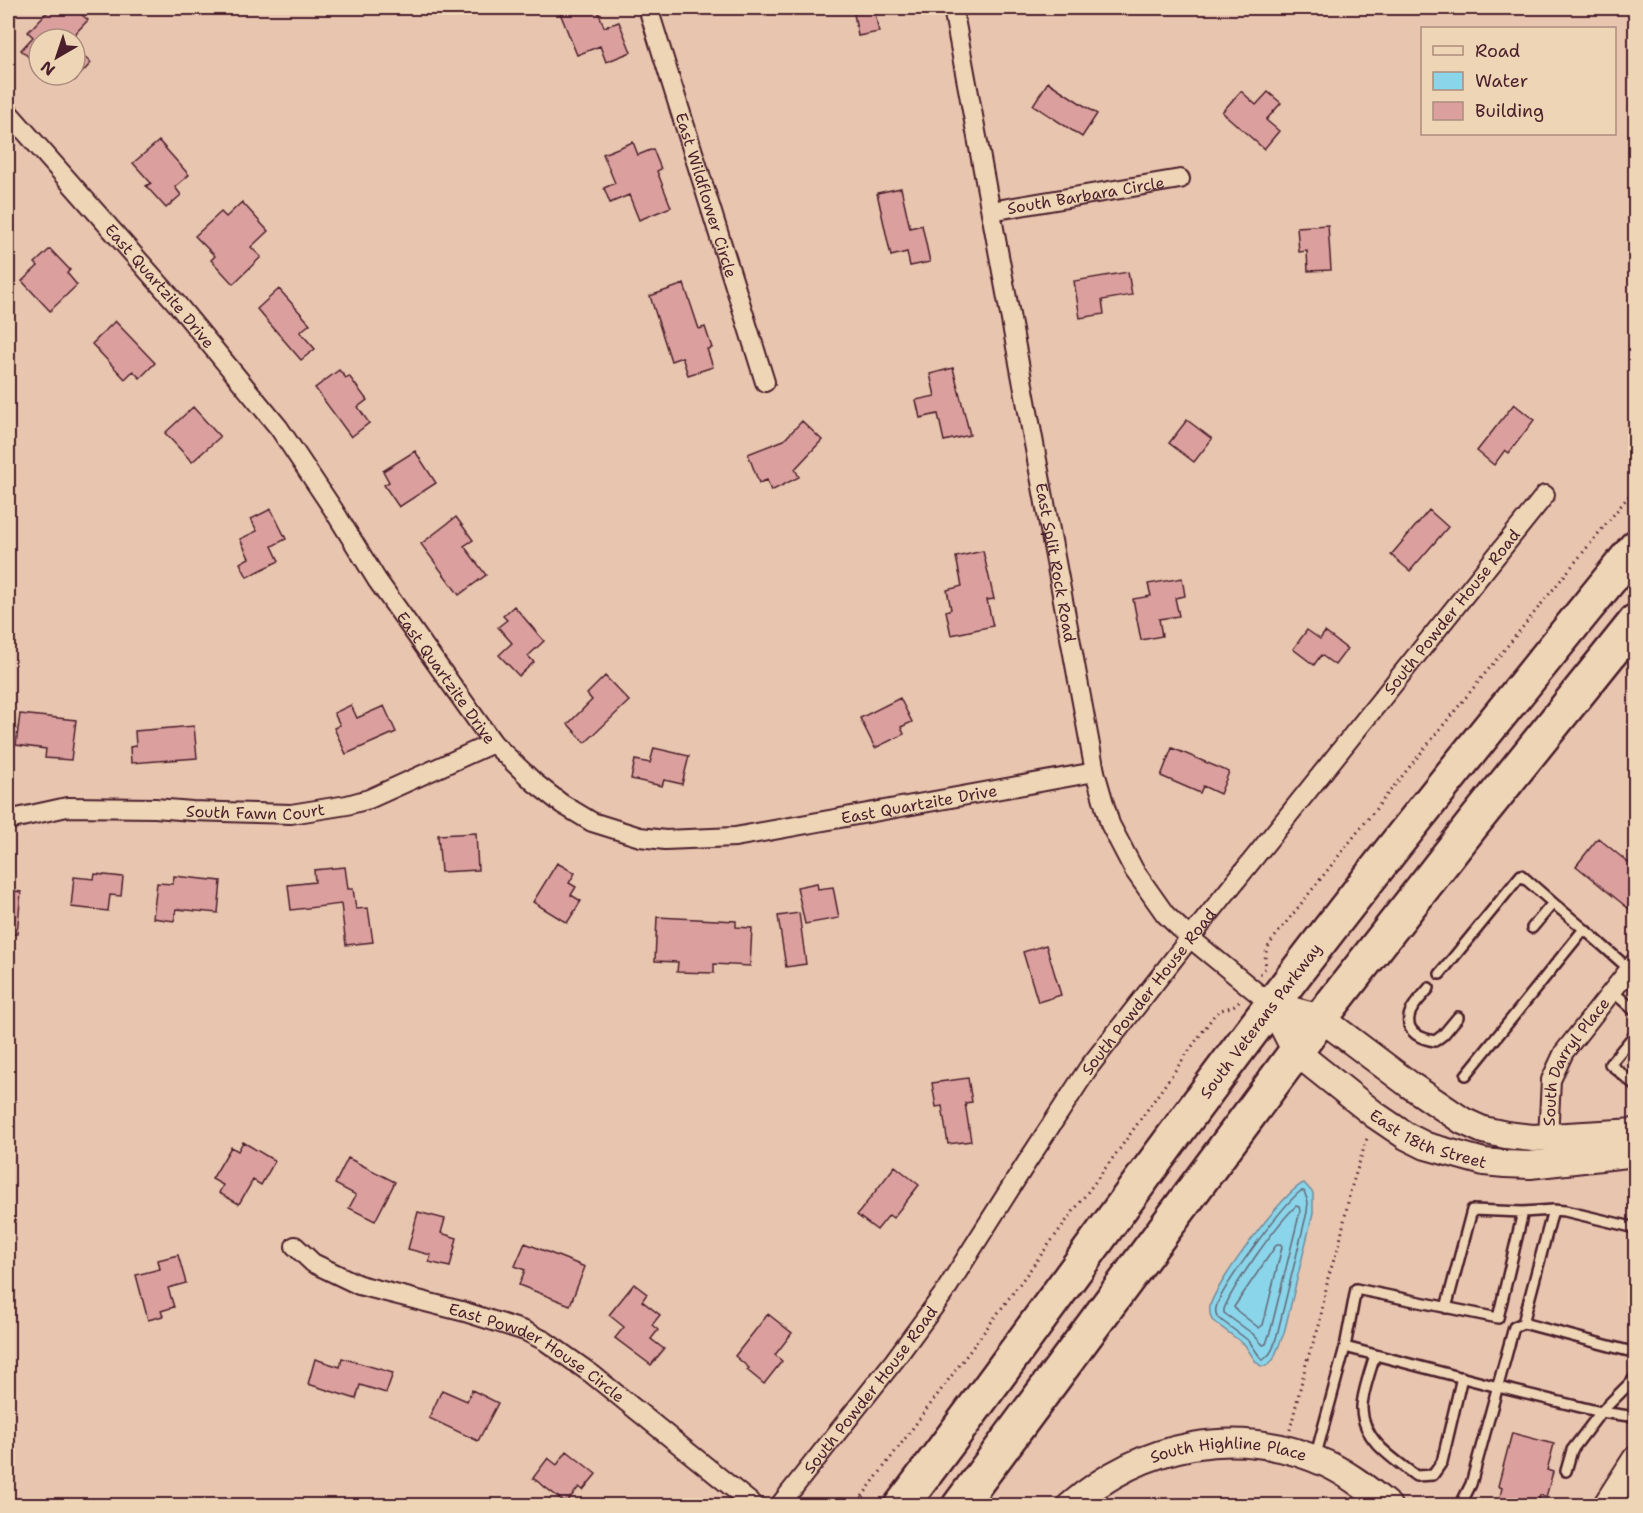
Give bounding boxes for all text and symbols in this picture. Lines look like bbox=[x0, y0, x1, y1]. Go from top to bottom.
north arrow bbox=[27, 27, 87, 87]
legend bbox=[1421, 27, 1616, 135]
text: Road bbox=[1475, 39, 1520, 63]
text: N bbox=[36, 56, 59, 80]
text: Water bbox=[1475, 69, 1528, 93]
text: Building bbox=[1475, 99, 1544, 123]
street label: East Wildflower Circle bbox=[670, 110, 742, 280]
street label: South Barbara Circle bbox=[1006, 172, 1166, 219]
street label: East Quartzite Drive bbox=[100, 219, 219, 353]
street label: East Split Rock Road bbox=[1030, 481, 1081, 644]
street label: South Powder House Road bbox=[1379, 525, 1525, 699]
street label: East Quartzite Drive bbox=[392, 607, 500, 748]
street label: East Quartzite Drive bbox=[839, 780, 999, 829]
street label: South Fawn Court bbox=[185, 799, 326, 825]
street label: South Powder House Road bbox=[1077, 904, 1221, 1079]
street label: South Veterans Parkway bbox=[1195, 939, 1326, 1103]
street label: South Darryl Place bbox=[1539, 993, 1614, 1127]
street label: East 18th Street bbox=[1366, 1104, 1489, 1173]
street label: East Powder House Circle bbox=[446, 1298, 629, 1407]
street label: South Powder House Road bbox=[799, 1302, 942, 1478]
street label: South Highline Place bbox=[1147, 1433, 1310, 1468]

